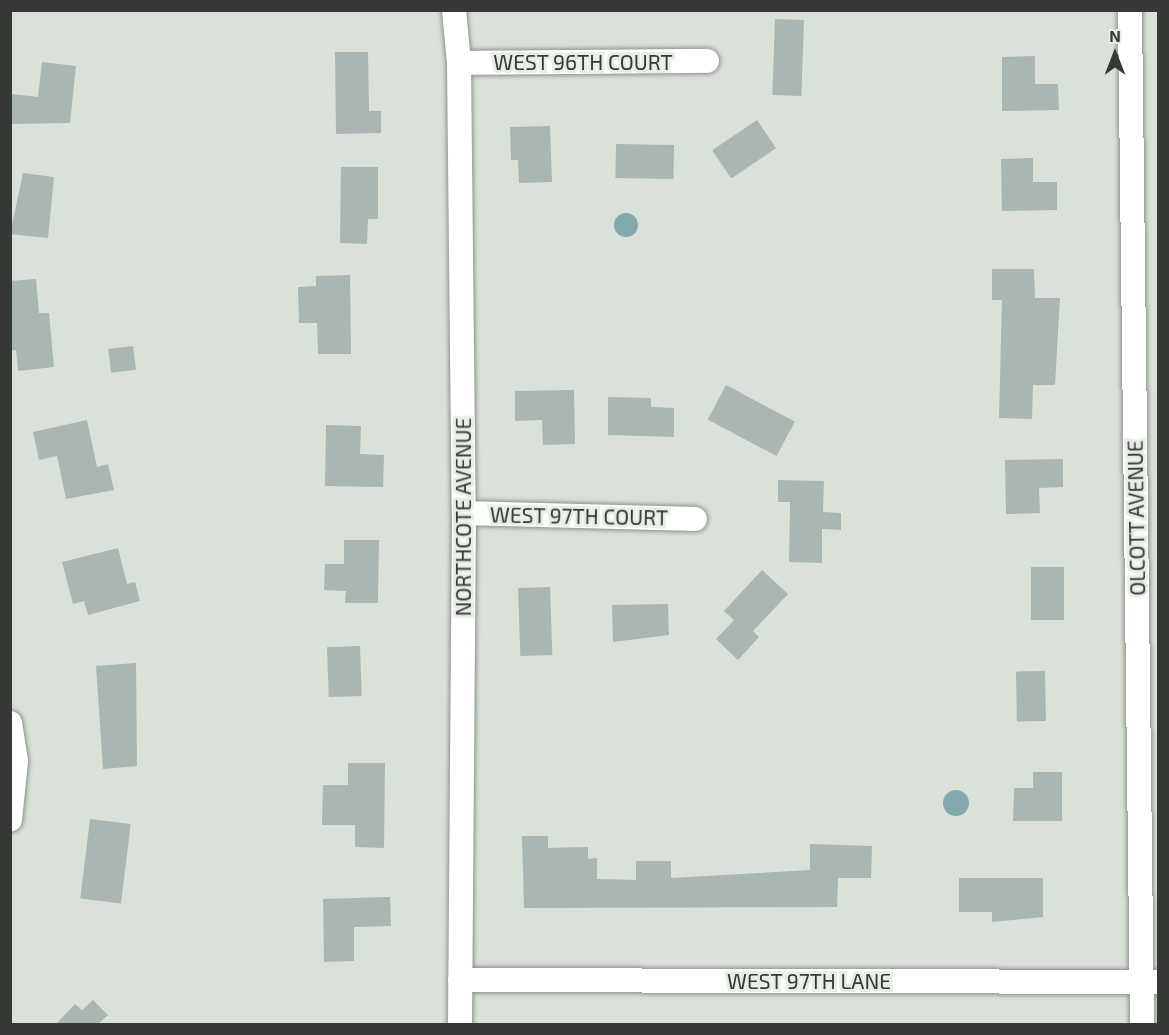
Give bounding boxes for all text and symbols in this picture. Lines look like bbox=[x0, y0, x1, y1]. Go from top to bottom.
north arrow bbox=[1085, 24, 1145, 84]
text: N bbox=[1109, 26, 1121, 45]
street label: WEST 96TH COURT bbox=[493, 49, 673, 75]
street label: NORTHCOTE AVENUE bbox=[450, 417, 476, 617]
street label: OLCOTT AVENUE bbox=[1122, 440, 1150, 596]
street label: WEST 97TH COURT bbox=[489, 502, 669, 530]
street label: WEST 97TH LANE bbox=[727, 968, 891, 994]

